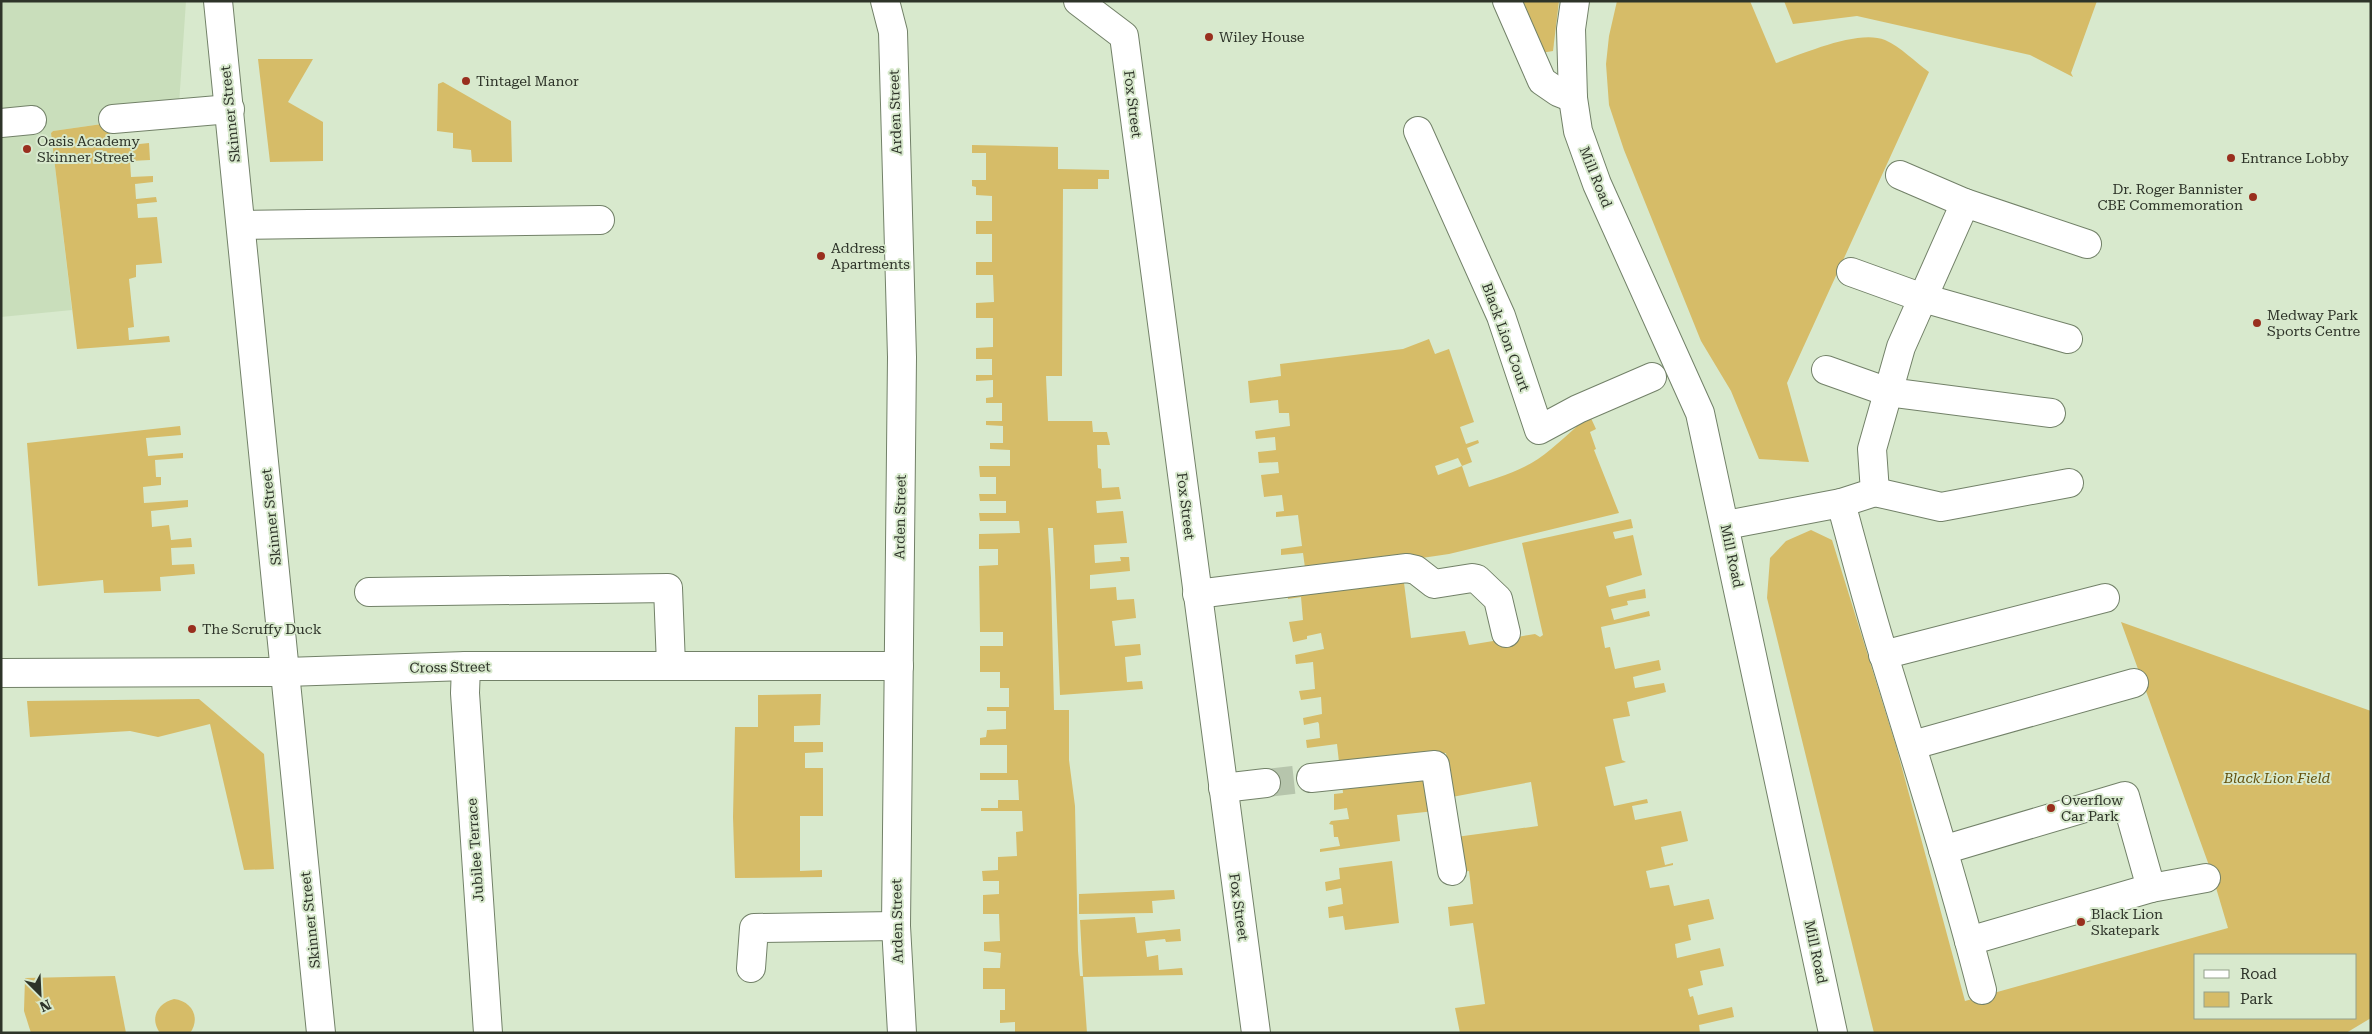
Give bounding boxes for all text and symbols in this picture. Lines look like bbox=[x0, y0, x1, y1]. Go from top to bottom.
place label: Wiley House bbox=[1219, 29, 1305, 45]
marker: Wiley House bbox=[1203, 31, 1215, 43]
street label: Skinner Street bbox=[217, 65, 243, 163]
street label: Arden Street bbox=[886, 69, 904, 155]
street label: Fox Street bbox=[1121, 69, 1145, 139]
place label: Tintagel Manor bbox=[476, 73, 579, 89]
marker: Tintagel Manor bbox=[460, 75, 472, 87]
place label: Oasis Academy Skinner Street bbox=[37, 133, 140, 165]
marker: Oasis Academy Skinner Street bbox=[21, 143, 33, 155]
street label: Mill Road bbox=[1577, 144, 1615, 210]
place label: Entrance Lobby bbox=[2241, 150, 2350, 166]
marker: Entrance Lobby bbox=[2225, 152, 2237, 164]
place label: Dr. Roger Bannister CBE Commemoration bbox=[2097, 181, 2243, 213]
marker: Dr. Roger Bannister CBE Commemoration bbox=[2247, 191, 2259, 203]
place label: Address Apartments bbox=[831, 240, 910, 272]
marker: Address Apartments bbox=[815, 250, 827, 262]
street label: Black Lion Court bbox=[1479, 281, 1533, 393]
place label: Medway Park Sports Centre bbox=[2267, 307, 2361, 339]
marker: Medway Park Sports Centre bbox=[2251, 317, 2263, 329]
street label: Skinner Street bbox=[258, 468, 284, 566]
street label: Fox Street bbox=[1174, 471, 1198, 541]
street label: Arden Street bbox=[891, 474, 909, 560]
street label: Mill Road bbox=[1717, 523, 1747, 589]
place label: The Scruffy Duck bbox=[202, 621, 322, 637]
marker: The Scruffy Duck bbox=[186, 623, 198, 635]
street label: Cross Street bbox=[409, 658, 491, 676]
park label: Black Lion Field bbox=[2223, 770, 2331, 786]
place label: Overflow Car Park bbox=[2061, 792, 2123, 824]
street label: Jubilee Terrace bbox=[463, 797, 487, 902]
marker: Overflow Car Park bbox=[2045, 802, 2057, 814]
street label: Skinner Street bbox=[297, 871, 323, 969]
street label: Fox Street bbox=[1226, 872, 1252, 942]
street label: Arden Street bbox=[888, 878, 906, 964]
place label: Black Lion Skatepark bbox=[2091, 906, 2163, 938]
marker: Black Lion Skatepark bbox=[2075, 916, 2087, 928]
street label: Mill Road bbox=[1801, 919, 1831, 985]
legend bbox=[2194, 954, 2357, 1019]
text: Road bbox=[2240, 965, 2277, 983]
north arrow bbox=[15, 969, 65, 1019]
text: Park bbox=[2240, 990, 2274, 1008]
text: N bbox=[37, 996, 53, 1015]

